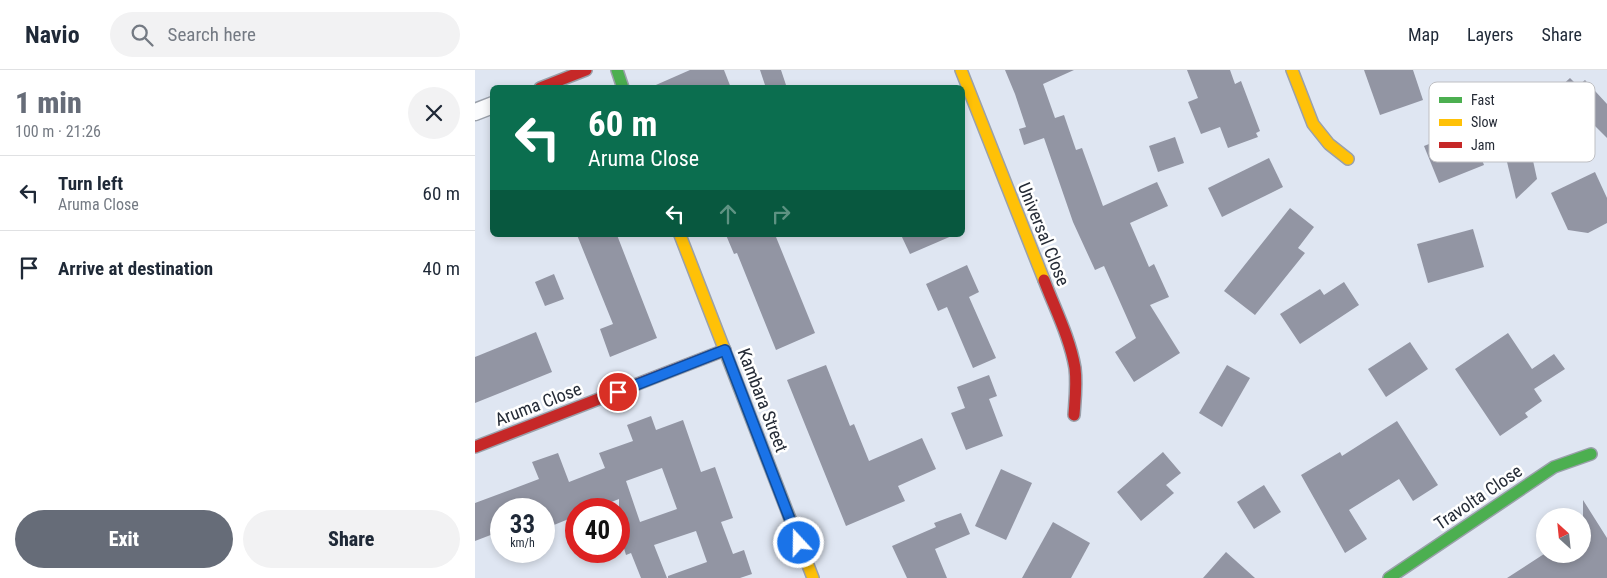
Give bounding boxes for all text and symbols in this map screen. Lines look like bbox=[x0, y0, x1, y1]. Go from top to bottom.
search box bbox=[110, 12, 460, 57]
text: Navio bbox=[25, 21, 80, 49]
icon: search bbox=[128, 21, 156, 49]
text: Search here bbox=[168, 23, 256, 46]
text: Map bbox=[1408, 24, 1439, 45]
text: Layers bbox=[1467, 24, 1514, 45]
text: Share bbox=[1542, 24, 1582, 45]
legend bbox=[1429, 82, 1595, 162]
text: 1 min bbox=[15, 85, 82, 120]
button: close bbox=[408, 87, 460, 139]
text: Fast bbox=[1471, 92, 1495, 108]
text: 60 m bbox=[588, 104, 657, 145]
icon: left bbox=[505, 105, 570, 170]
text: Slow bbox=[1471, 114, 1498, 130]
text: 100 m · 21:26 bbox=[15, 122, 101, 141]
text: Jam bbox=[1471, 137, 1495, 153]
text: Aruma Close bbox=[588, 146, 699, 171]
text: Turn left bbox=[58, 172, 123, 195]
icon: left bbox=[15, 179, 43, 207]
street label: Universal Close bbox=[1014, 179, 1074, 289]
text: 60 m bbox=[423, 182, 460, 205]
text: Aruma Close bbox=[58, 195, 139, 214]
icon: left bbox=[661, 200, 689, 228]
icon: ahead bbox=[714, 200, 742, 228]
icon: right bbox=[767, 200, 795, 228]
icon: arrive bbox=[15, 254, 43, 282]
text: Arrive at destination bbox=[58, 257, 213, 280]
text: 40 m bbox=[423, 257, 460, 280]
street label: Kambara Street bbox=[734, 345, 792, 455]
pin bbox=[597, 371, 639, 413]
street label: Aruma Close bbox=[492, 378, 584, 430]
icon: arrive bbox=[604, 378, 632, 406]
street label: Travolta Close bbox=[1430, 460, 1526, 534]
speed limit sign: 40 bbox=[565, 498, 630, 563]
north arrow bbox=[1536, 508, 1591, 562]
map controls bbox=[1536, 508, 1591, 563]
button: Exit bbox=[15, 510, 233, 568]
button: Share bbox=[243, 510, 460, 568]
text: 33 bbox=[510, 510, 535, 539]
position arrow bbox=[772, 516, 824, 568]
text: km/h bbox=[510, 536, 535, 550]

